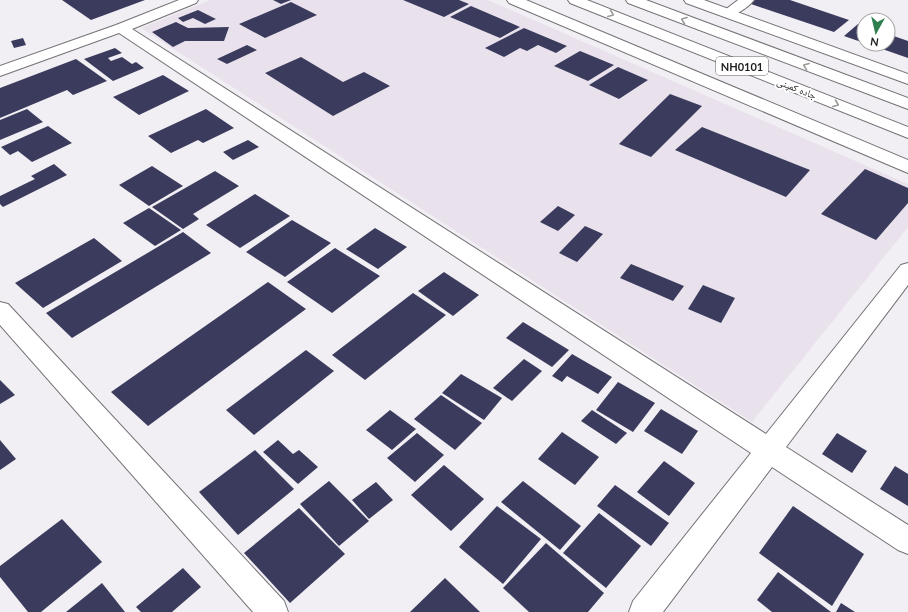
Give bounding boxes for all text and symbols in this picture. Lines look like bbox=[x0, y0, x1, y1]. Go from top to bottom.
one-way arrow bbox=[608, 10, 615, 18]
north arrow bbox=[856, 12, 896, 52]
one-way arrow bbox=[681, 16, 688, 24]
text: N bbox=[869, 35, 880, 49]
road number: NH0101 bbox=[716, 57, 768, 75]
one-way arrow bbox=[803, 62, 810, 70]
street label: جاده کمپنی bbox=[775, 75, 819, 103]
one-way arrow bbox=[832, 99, 840, 107]

